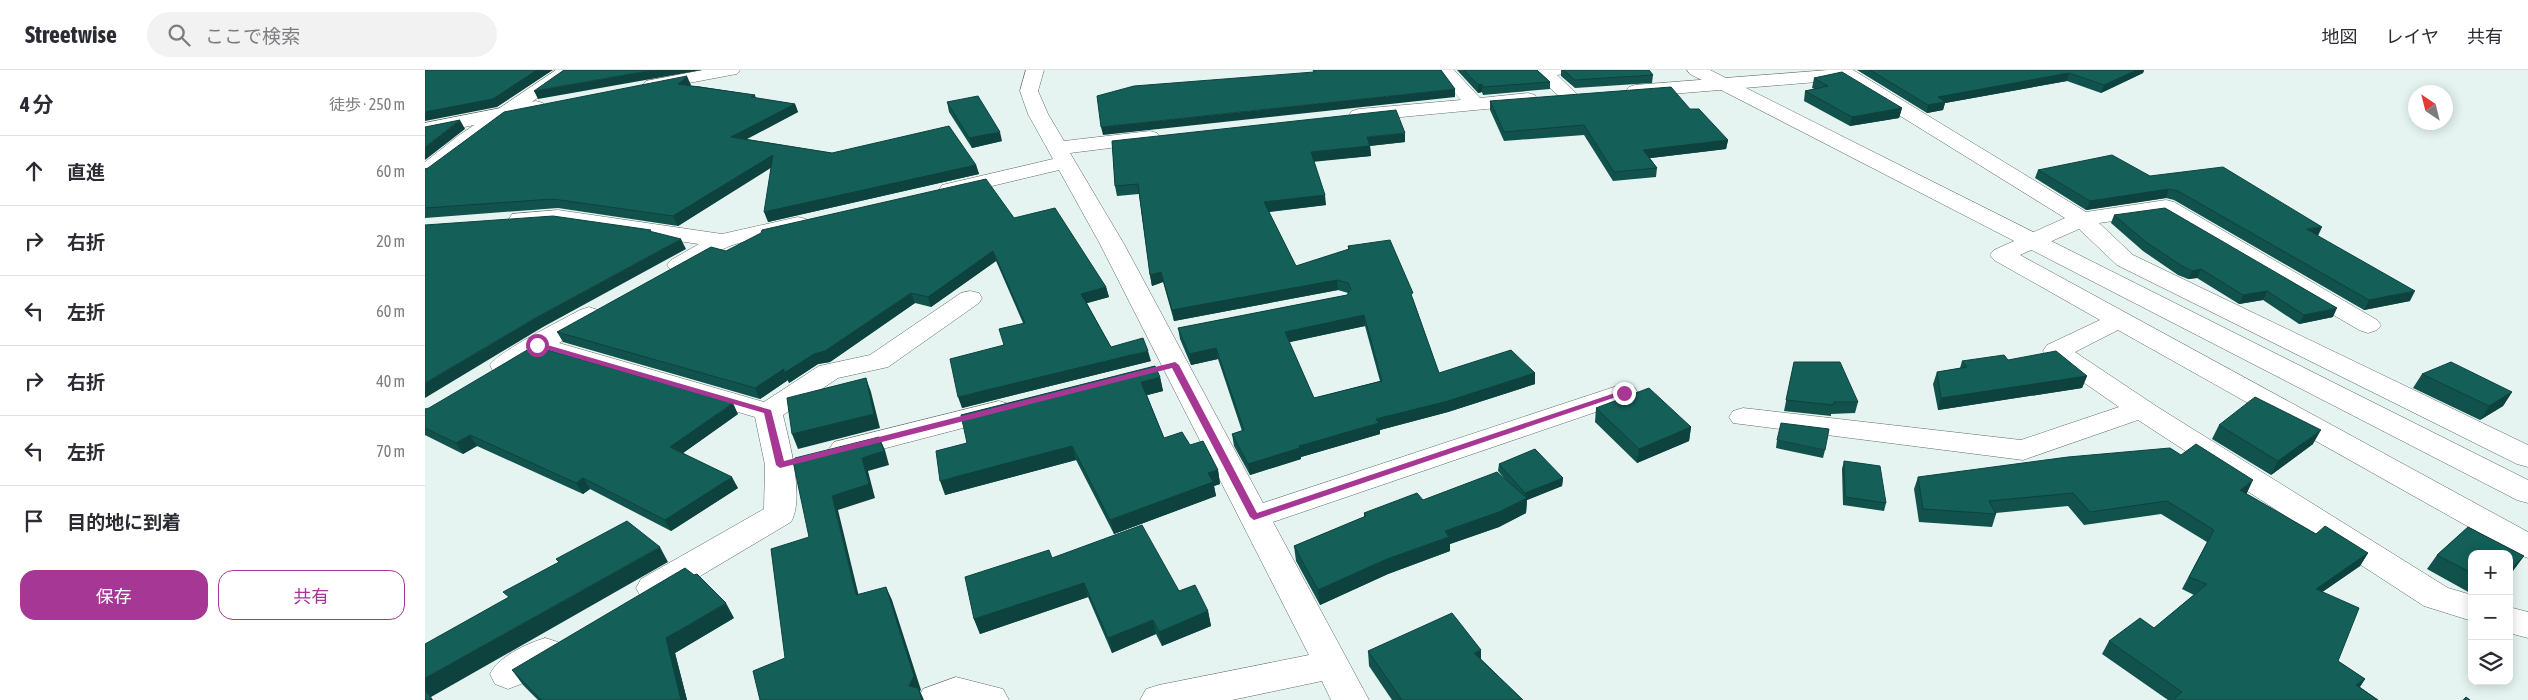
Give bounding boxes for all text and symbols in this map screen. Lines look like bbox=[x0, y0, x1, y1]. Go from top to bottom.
search box bbox=[147, 12, 497, 57]
text: Streetwise bbox=[25, 21, 117, 48]
icon: search bbox=[165, 21, 193, 49]
text: ここで検索 bbox=[205, 25, 300, 47]
text: 地図 bbox=[2322, 26, 2358, 47]
text: レイヤ bbox=[2386, 26, 2439, 47]
text: 共有 bbox=[2467, 26, 2503, 47]
north arrow bbox=[2408, 85, 2453, 130]
text: 4 分 bbox=[20, 92, 54, 116]
text: 徒歩 · 250 m bbox=[329, 95, 405, 113]
icon: ahead bbox=[20, 157, 48, 185]
text: 直進 bbox=[67, 161, 105, 183]
text: 60 m bbox=[376, 162, 405, 180]
icon: right bbox=[20, 227, 48, 255]
text: 右折 bbox=[67, 231, 105, 253]
text: 20 m bbox=[376, 232, 405, 250]
icon: left bbox=[20, 297, 48, 325]
text: 左折 bbox=[67, 301, 105, 323]
text: 60 m bbox=[376, 302, 405, 320]
route start bbox=[526, 334, 549, 357]
icon: right bbox=[20, 367, 48, 395]
text: 右折 bbox=[67, 371, 105, 393]
text: 40 m bbox=[376, 372, 405, 390]
route end bbox=[1613, 382, 1636, 405]
icon: left bbox=[20, 437, 48, 465]
text: 左折 bbox=[67, 441, 105, 463]
text: 70 m bbox=[376, 442, 405, 460]
icon: arrive bbox=[20, 507, 48, 535]
text: 目的地に到着 bbox=[67, 511, 181, 533]
map controls bbox=[2468, 550, 2513, 685]
button: + bbox=[2468, 550, 2513, 595]
button: 保存 bbox=[20, 570, 208, 620]
button: 共有 bbox=[218, 570, 405, 620]
button: − bbox=[2468, 595, 2513, 640]
button: layers bbox=[2468, 640, 2513, 685]

